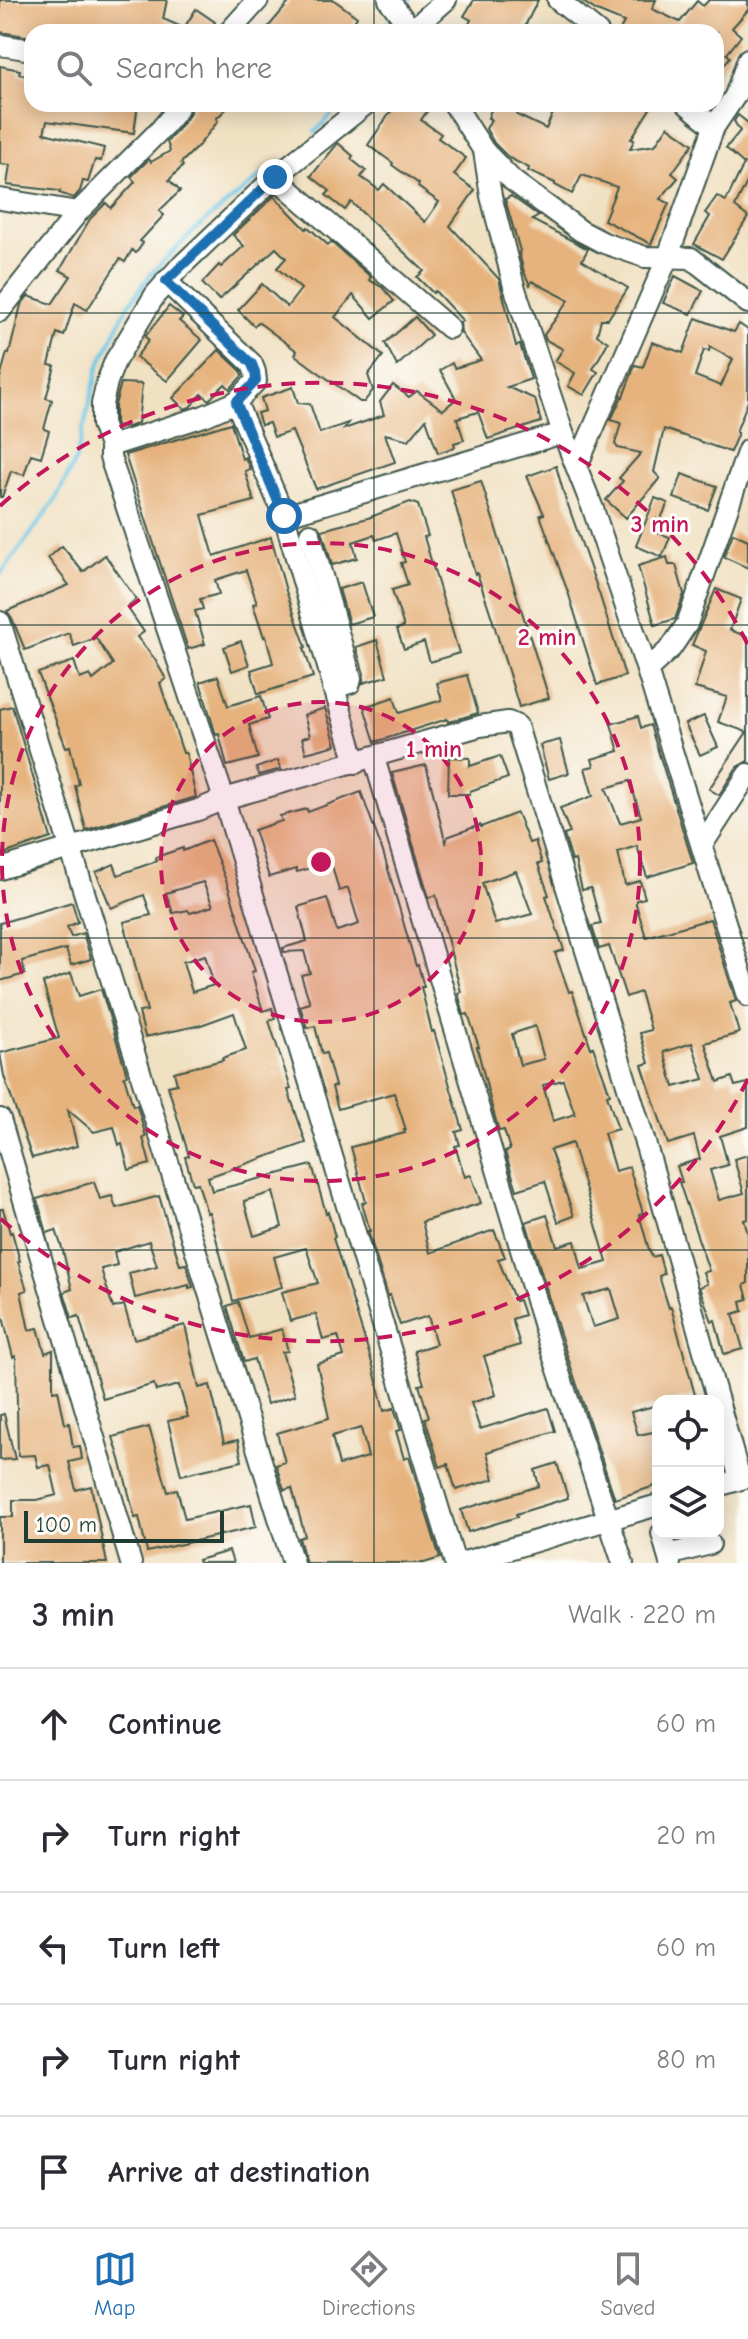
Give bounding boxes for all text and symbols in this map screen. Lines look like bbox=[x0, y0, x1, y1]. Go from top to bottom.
search box bbox=[24, 24, 724, 112]
icon: search bbox=[52, 46, 96, 90]
text: Search here bbox=[116, 51, 272, 86]
route end bbox=[257, 159, 293, 195]
route start bbox=[266, 498, 302, 534]
text: 3 min bbox=[631, 510, 689, 538]
text: 2 min bbox=[518, 623, 576, 651]
text: 1 min bbox=[406, 735, 462, 763]
centre of rings bbox=[307, 848, 335, 876]
map controls bbox=[652, 1395, 724, 1539]
button: locate bbox=[652, 1395, 724, 1467]
button: layers bbox=[652, 1467, 724, 1539]
scale bar bbox=[24, 1507, 224, 1543]
text: 100 m bbox=[36, 1512, 97, 1538]
text: 3 min bbox=[32, 1595, 115, 1635]
text: Walk · 220 m bbox=[568, 1600, 716, 1630]
icon: ahead bbox=[32, 1702, 76, 1746]
text: Continue bbox=[108, 1707, 222, 1742]
text: 60 m bbox=[656, 1709, 716, 1739]
icon: right bbox=[32, 1814, 76, 1858]
text: Turn right bbox=[108, 1819, 240, 1854]
text: 20 m bbox=[656, 1821, 716, 1851]
icon: left bbox=[32, 1926, 76, 1970]
text: Turn left bbox=[108, 1931, 220, 1966]
text: 60 m bbox=[656, 1933, 716, 1963]
icon: right bbox=[32, 2038, 76, 2082]
text: Turn right bbox=[108, 2043, 240, 2078]
text: 80 m bbox=[657, 2045, 716, 2075]
icon: arrive bbox=[32, 2150, 76, 2194]
text: Arrive at destination bbox=[108, 2155, 370, 2190]
tab: Map bbox=[93, 2247, 137, 2321]
tab: Directions bbox=[322, 2247, 415, 2321]
tab: Saved bbox=[600, 2247, 655, 2321]

